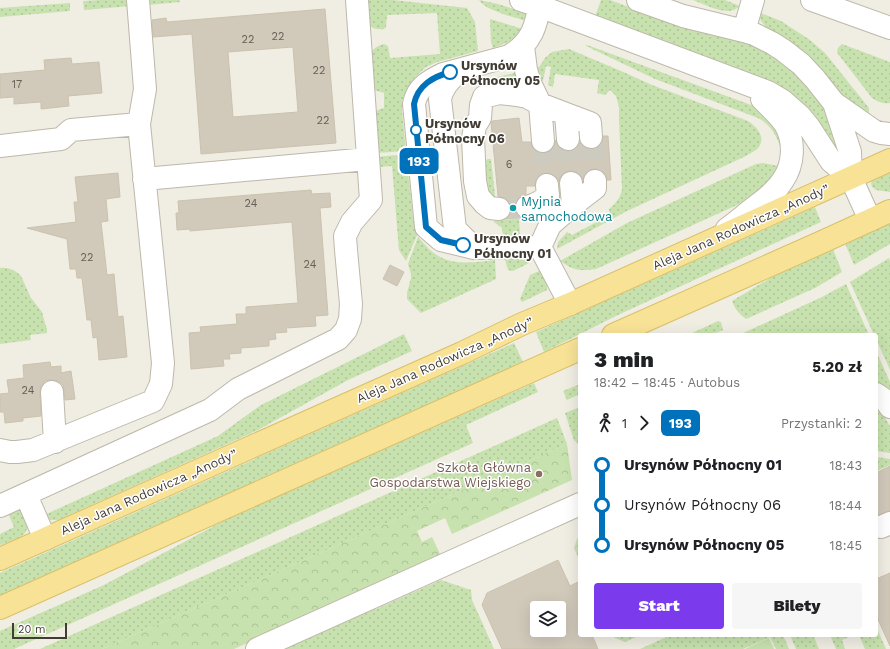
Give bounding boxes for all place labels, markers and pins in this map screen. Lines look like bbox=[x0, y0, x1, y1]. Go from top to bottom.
place label: Ursynów Północny 05 bbox=[461, 58, 541, 88]
marker: Ursynów Północny 05 bbox=[442, 64, 458, 80]
place label: Ursynów Północny 06 bbox=[425, 116, 505, 146]
marker: Ursynów Północny 06 bbox=[410, 124, 422, 136]
place label: Myjnia samochodowa bbox=[521, 194, 613, 224]
marker: Myjnia samochodowa bbox=[508, 203, 518, 213]
place label: Ursynów Północny 01 bbox=[474, 231, 551, 261]
marker: Ursynów Północny 01 bbox=[455, 237, 471, 253]
place label: Szkoła Główna Gospodarstwa Wiejskiego bbox=[369, 460, 532, 490]
marker: Szkoła Główna Gospodarstwa Wiejskiego bbox=[534, 469, 544, 479]

